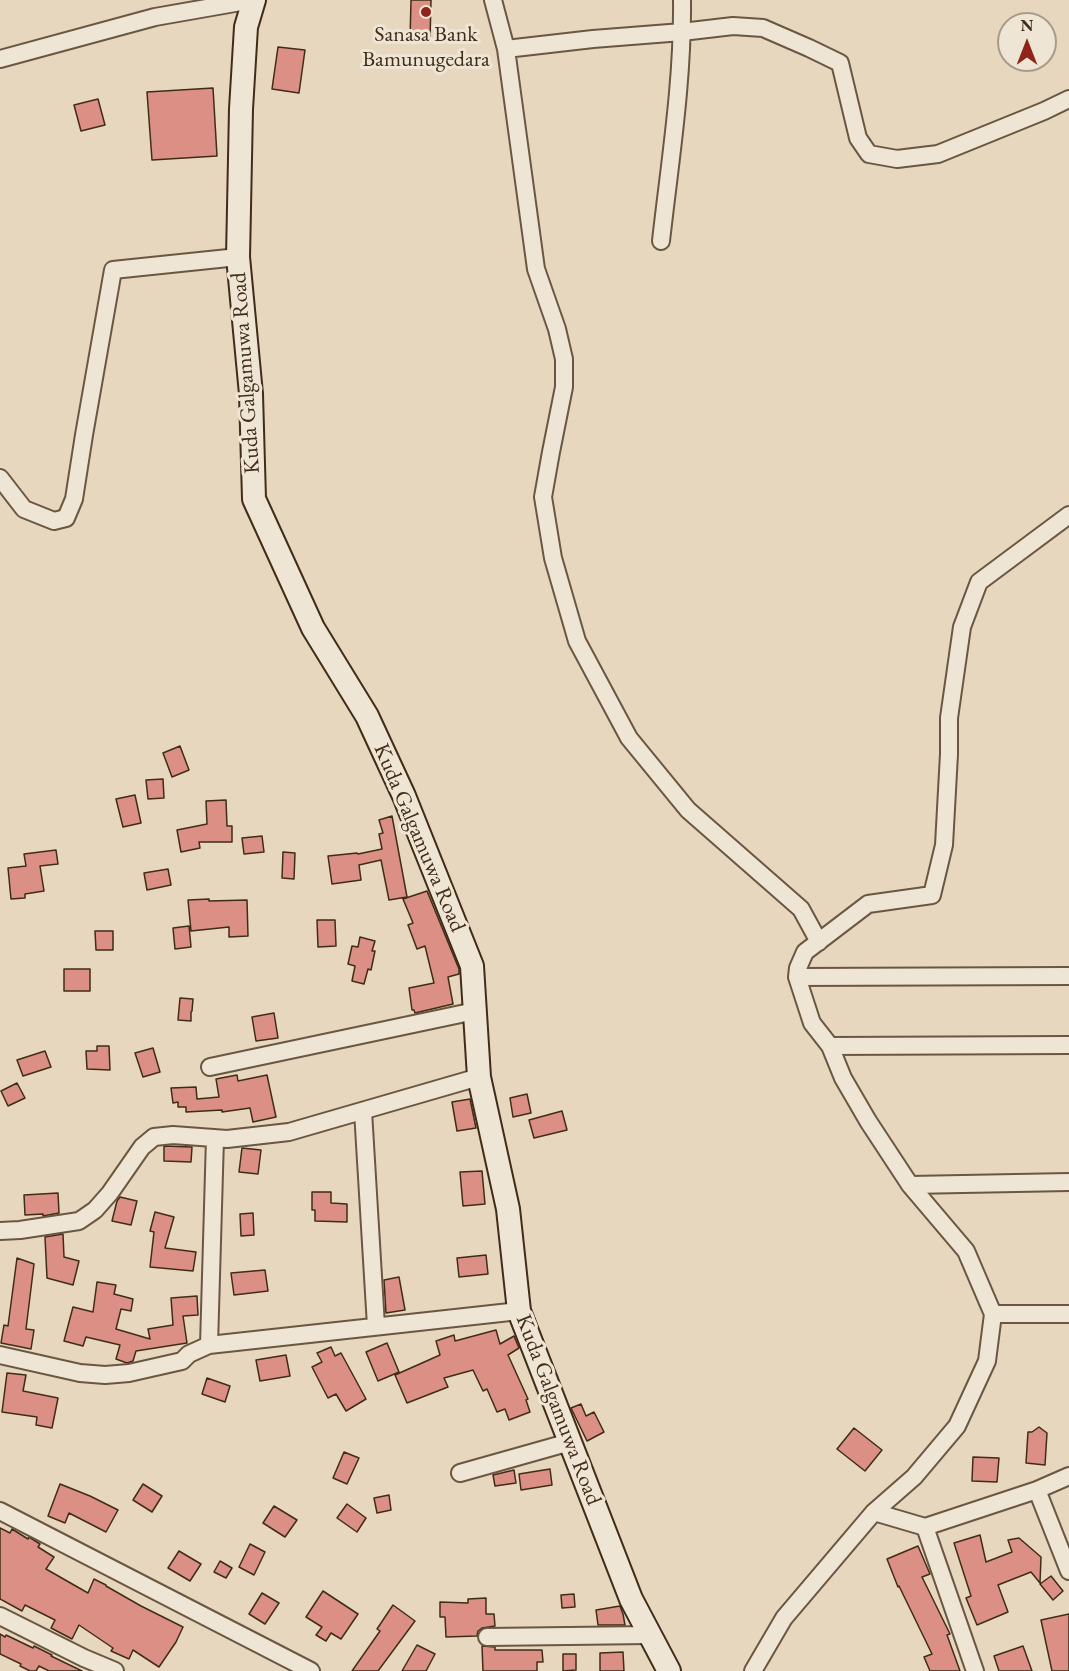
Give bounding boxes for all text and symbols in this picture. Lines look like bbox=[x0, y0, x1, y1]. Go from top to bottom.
marker: Sanasa Bank Bamunugedara bbox=[419, 5, 433, 19]
north arrow bbox=[997, 12, 1057, 72]
text: N bbox=[1021, 15, 1033, 36]
place label: Sanasa Bank Bamunugedara bbox=[362, 22, 490, 74]
street label: Kuda Galgamuwa Road bbox=[226, 271, 266, 475]
street label: Kuda Galgamuwa Road bbox=[367, 740, 471, 936]
street label: Kuda Galgamuwa Road bbox=[509, 1311, 607, 1509]

